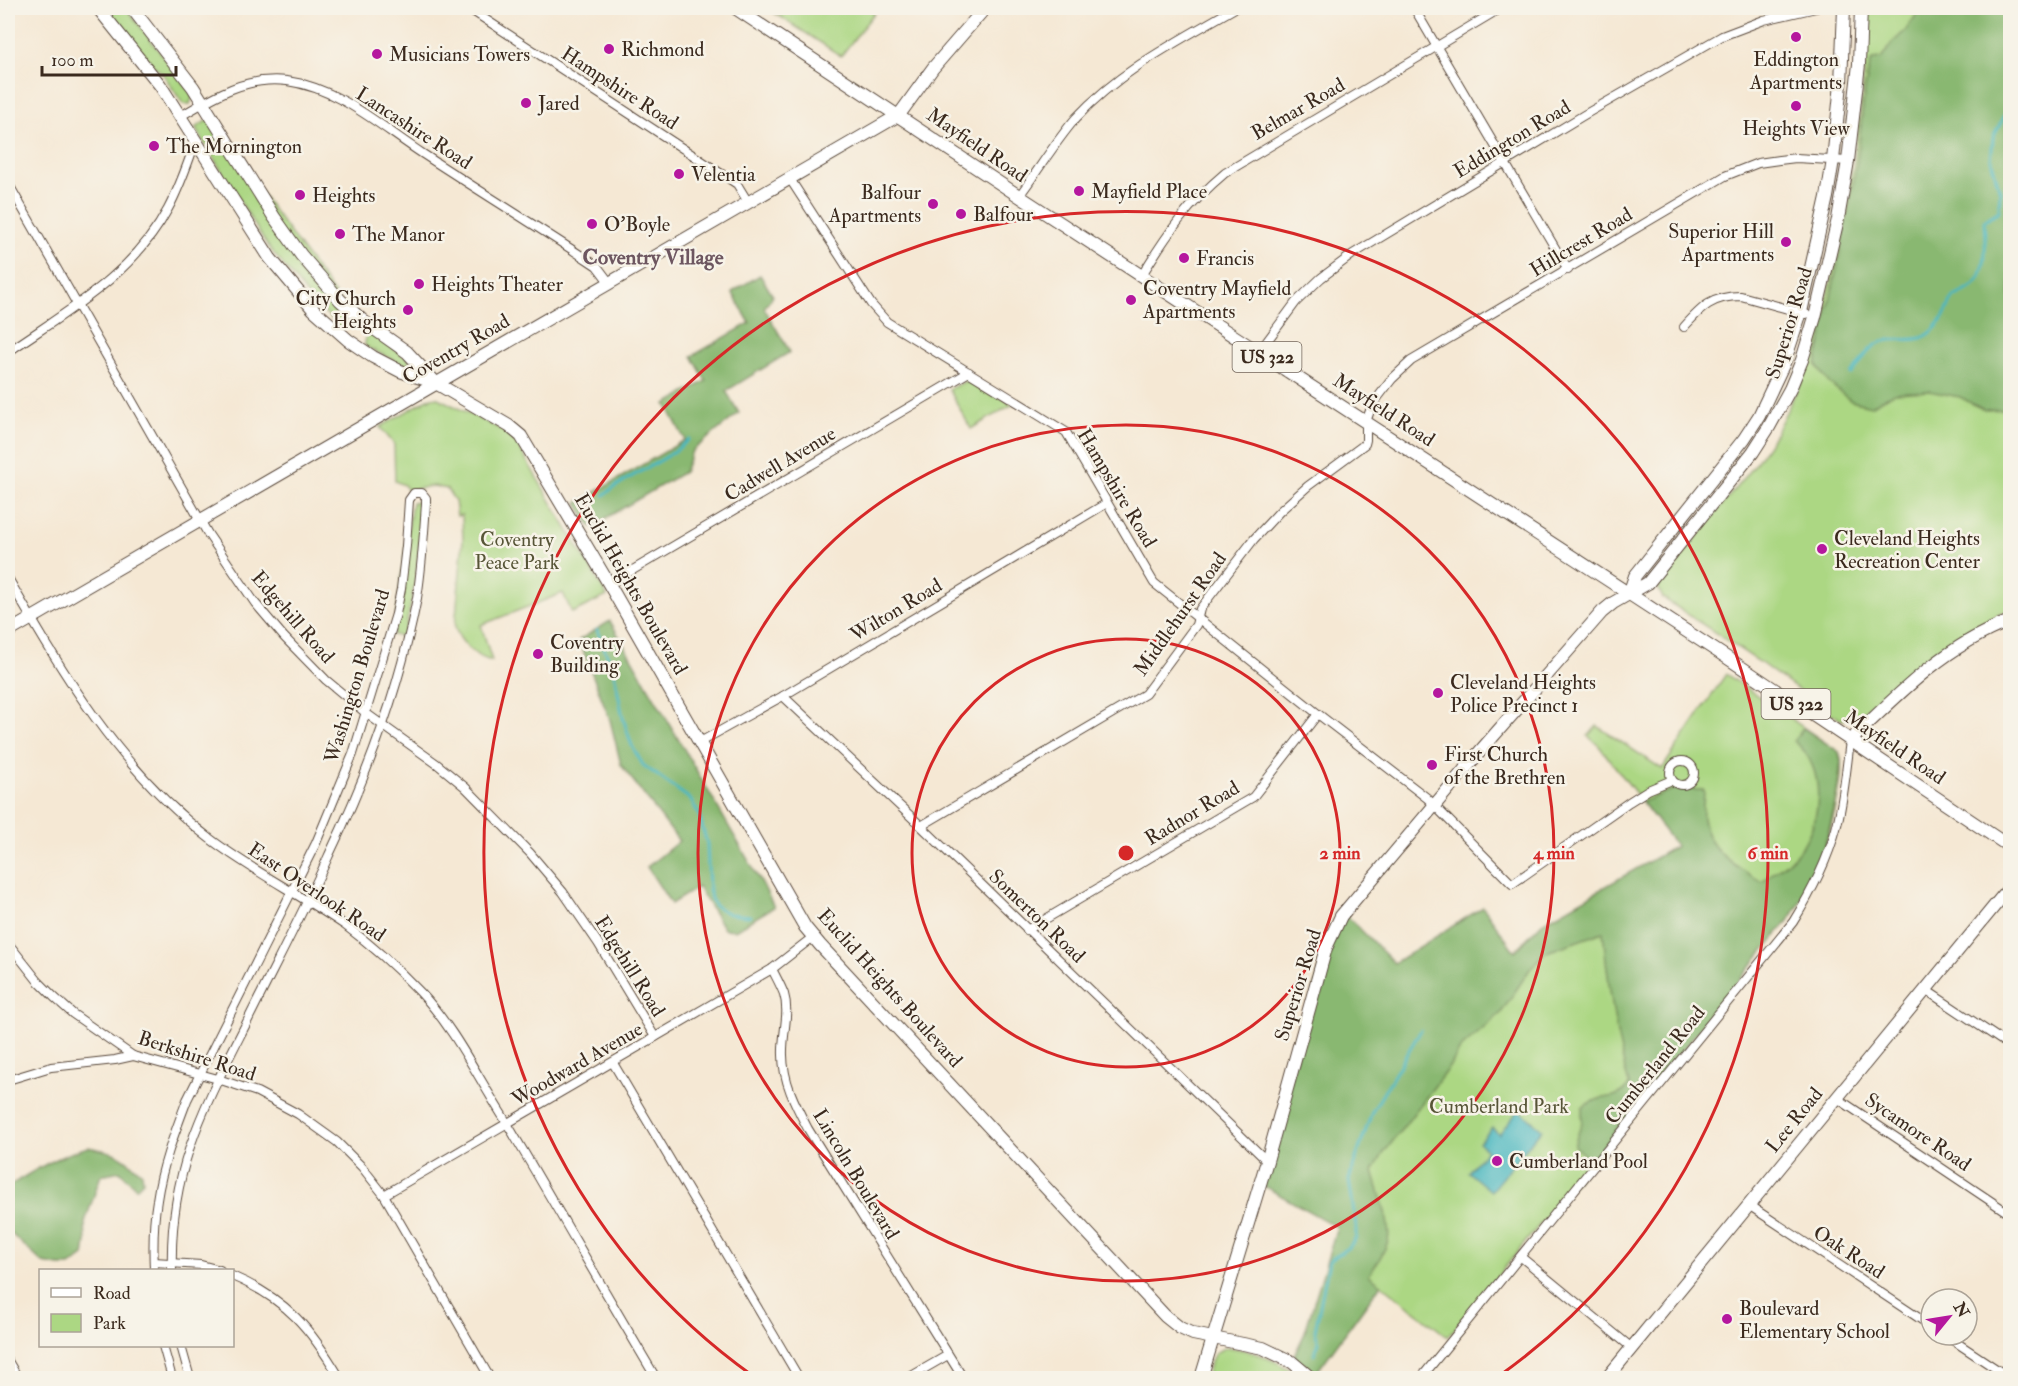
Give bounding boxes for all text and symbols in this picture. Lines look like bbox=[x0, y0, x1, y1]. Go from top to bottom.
marker: Eddington Apartments bbox=[1789, 30, 1803, 44]
place label: Richmond bbox=[621, 37, 704, 62]
scale bar bbox=[42, 39, 176, 77]
street label: Hampshire Road bbox=[556, 41, 683, 136]
place label: Musicians Towers bbox=[389, 42, 530, 67]
marker: Richmond bbox=[602, 42, 616, 56]
marker: Musicians Towers bbox=[370, 47, 384, 61]
place label: Eddington Apartments bbox=[1749, 47, 1842, 96]
text: 100 m bbox=[51, 49, 94, 72]
street label: Belmar Road bbox=[1247, 72, 1349, 146]
street label: Lancashire Road bbox=[351, 81, 477, 175]
place label: Jared bbox=[537, 91, 580, 116]
street label: Eddington Road bbox=[1449, 94, 1575, 184]
marker: Jared bbox=[519, 96, 533, 110]
marker: Heights View bbox=[1789, 99, 1803, 113]
street label: Mayfield Road bbox=[922, 102, 1032, 188]
place label: Heights View bbox=[1742, 116, 1850, 141]
place label: The Mornington bbox=[166, 134, 302, 159]
marker: The Mornington bbox=[147, 139, 161, 153]
place label: Velentia bbox=[691, 162, 756, 187]
marker: Velentia bbox=[672, 167, 686, 181]
place label: Mayfield Place bbox=[1091, 179, 1207, 204]
place label: Balfour Apartments bbox=[828, 180, 922, 229]
place label: Heights bbox=[312, 183, 376, 208]
marker: Mayfield Place bbox=[1072, 184, 1086, 198]
marker: Heights bbox=[293, 188, 307, 202]
marker: Balfour Apartments bbox=[926, 197, 940, 211]
place label: Balfour bbox=[973, 202, 1034, 227]
street label: Hillcrest Road bbox=[1525, 202, 1637, 282]
marker: Balfour bbox=[954, 207, 968, 221]
place label: O'Boyle bbox=[604, 212, 670, 237]
marker: O'Boyle bbox=[585, 217, 599, 231]
place label: Superior Hill Apartments bbox=[1668, 219, 1774, 268]
place label: The Manor bbox=[352, 222, 445, 247]
marker: The Manor bbox=[333, 227, 347, 241]
marker: Superior Hill Apartments bbox=[1779, 235, 1793, 249]
district label: Coventry Village bbox=[583, 244, 724, 271]
place label: Francis bbox=[1196, 246, 1254, 271]
marker: Francis bbox=[1177, 251, 1191, 265]
street label: Superior Road bbox=[1760, 264, 1819, 382]
place label: Heights Theater bbox=[431, 272, 563, 297]
place label: Coventry Mayfield Apartments bbox=[1142, 276, 1292, 325]
marker: Heights Theater bbox=[412, 277, 426, 291]
place label: City Church Heights bbox=[296, 286, 397, 334]
marker: Coventry Mayfield Apartments bbox=[1124, 293, 1138, 307]
marker: City Church Heights bbox=[401, 303, 415, 317]
street label: Coventry Road bbox=[398, 308, 514, 390]
road number: US 322 bbox=[1232, 342, 1302, 372]
street label: Mayfield Road bbox=[1328, 368, 1440, 452]
street label: Cadwell Avenue bbox=[720, 421, 840, 507]
street label: Hampshire Road bbox=[1071, 424, 1162, 553]
street label: Euclid Heights Boulevard bbox=[569, 489, 693, 679]
place label: Cleveland Heights Recreation Center bbox=[1834, 526, 1980, 574]
park label: Coventry Peace Park bbox=[475, 527, 560, 575]
marker: Cleveland Heights Recreation Center bbox=[1815, 542, 1829, 556]
street label: Middlehurst Road bbox=[1128, 547, 1232, 681]
street label: Edgehill Road bbox=[246, 566, 340, 669]
street label: Wilton Road bbox=[845, 573, 947, 648]
street label: Washington Boulevard bbox=[318, 586, 395, 767]
place label: Coventry Building bbox=[550, 630, 625, 678]
marker: Coventry Building bbox=[531, 647, 545, 661]
place label: Cleveland Heights Police Precinct 1 bbox=[1450, 670, 1596, 718]
marker: Cleveland Heights Police Precinct 1 bbox=[1431, 686, 1445, 700]
road number: US 322 bbox=[1762, 689, 1830, 719]
street label: Mayfield Road bbox=[1840, 704, 1950, 790]
place label: First Church of the Brethren bbox=[1444, 742, 1566, 790]
marker: First Church of the Brethren bbox=[1425, 758, 1439, 772]
street label: Radnor Road bbox=[1140, 775, 1244, 851]
street label: East Overlook Road bbox=[244, 837, 391, 947]
text: 2 min bbox=[1320, 842, 1361, 865]
text: 4 min bbox=[1532, 842, 1575, 865]
text: 6 min bbox=[1748, 842, 1789, 865]
centre of rings bbox=[1116, 843, 1136, 863]
street label: Somerton Road bbox=[984, 864, 1091, 968]
street label: Euclid Heights Boulevard bbox=[812, 903, 968, 1073]
street label: Edgehill Road bbox=[589, 911, 671, 1021]
street label: Superior Road bbox=[1269, 926, 1328, 1044]
street label: Cumberland Road bbox=[1600, 1001, 1711, 1129]
street label: Woodward Avenue bbox=[506, 1016, 647, 1112]
street label: Berkshire Road bbox=[135, 1025, 259, 1087]
street label: Lee Road bbox=[1760, 1082, 1828, 1158]
street label: Sycamore Road bbox=[1860, 1087, 1976, 1177]
park label: Cumberland Park bbox=[1429, 1094, 1569, 1119]
street label: Lincoln Boulevard bbox=[807, 1104, 905, 1244]
place label: Cumberland Pool bbox=[1509, 1149, 1648, 1174]
marker: Cumberland Pool bbox=[1490, 1154, 1504, 1168]
street label: Oak Road bbox=[1809, 1220, 1890, 1284]
legend bbox=[39, 1269, 234, 1347]
text: Road bbox=[93, 1282, 131, 1305]
north arrow bbox=[1919, 1287, 1979, 1347]
place label: Boulevard Elementary School bbox=[1739, 1296, 1890, 1344]
text: N bbox=[1948, 1298, 1974, 1322]
text: Park bbox=[93, 1312, 126, 1335]
marker: Boulevard Elementary School bbox=[1720, 1312, 1734, 1326]

